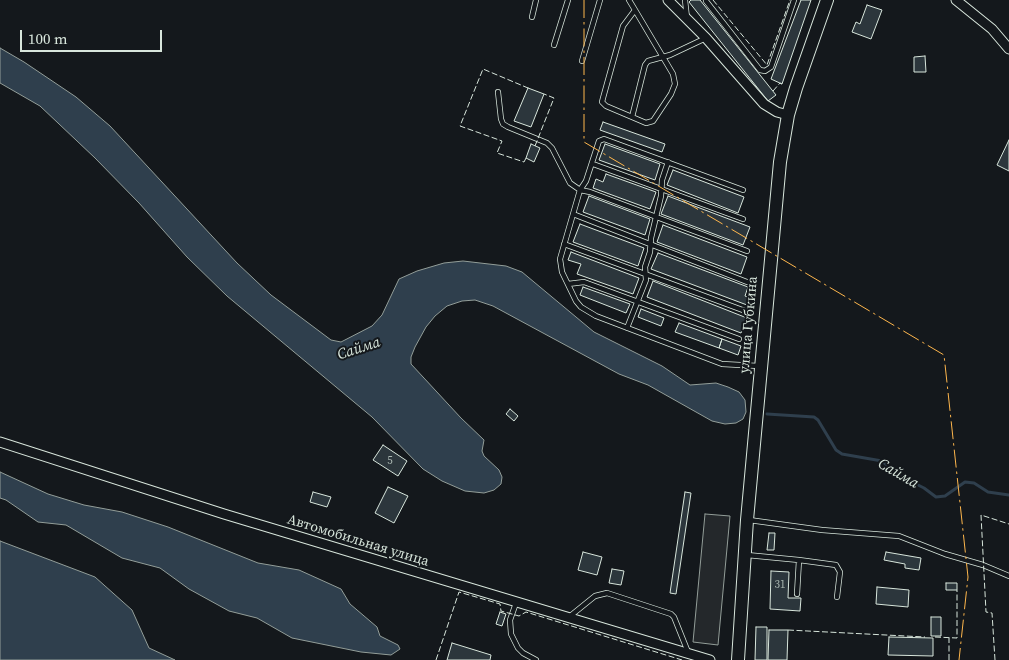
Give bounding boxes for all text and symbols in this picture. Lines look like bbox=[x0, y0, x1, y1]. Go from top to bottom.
scale bar bbox=[22, 20, 165, 52]
text: 100 m bbox=[28, 28, 68, 49]
street label: улица Губкина bbox=[736, 276, 762, 374]
water label: Сайма bbox=[335, 334, 383, 364]
house number: 5 bbox=[387, 454, 393, 468]
water label: Сайма bbox=[874, 455, 922, 493]
street label: Автомобильная улица bbox=[285, 511, 431, 571]
house number: 31 bbox=[775, 578, 785, 592]

